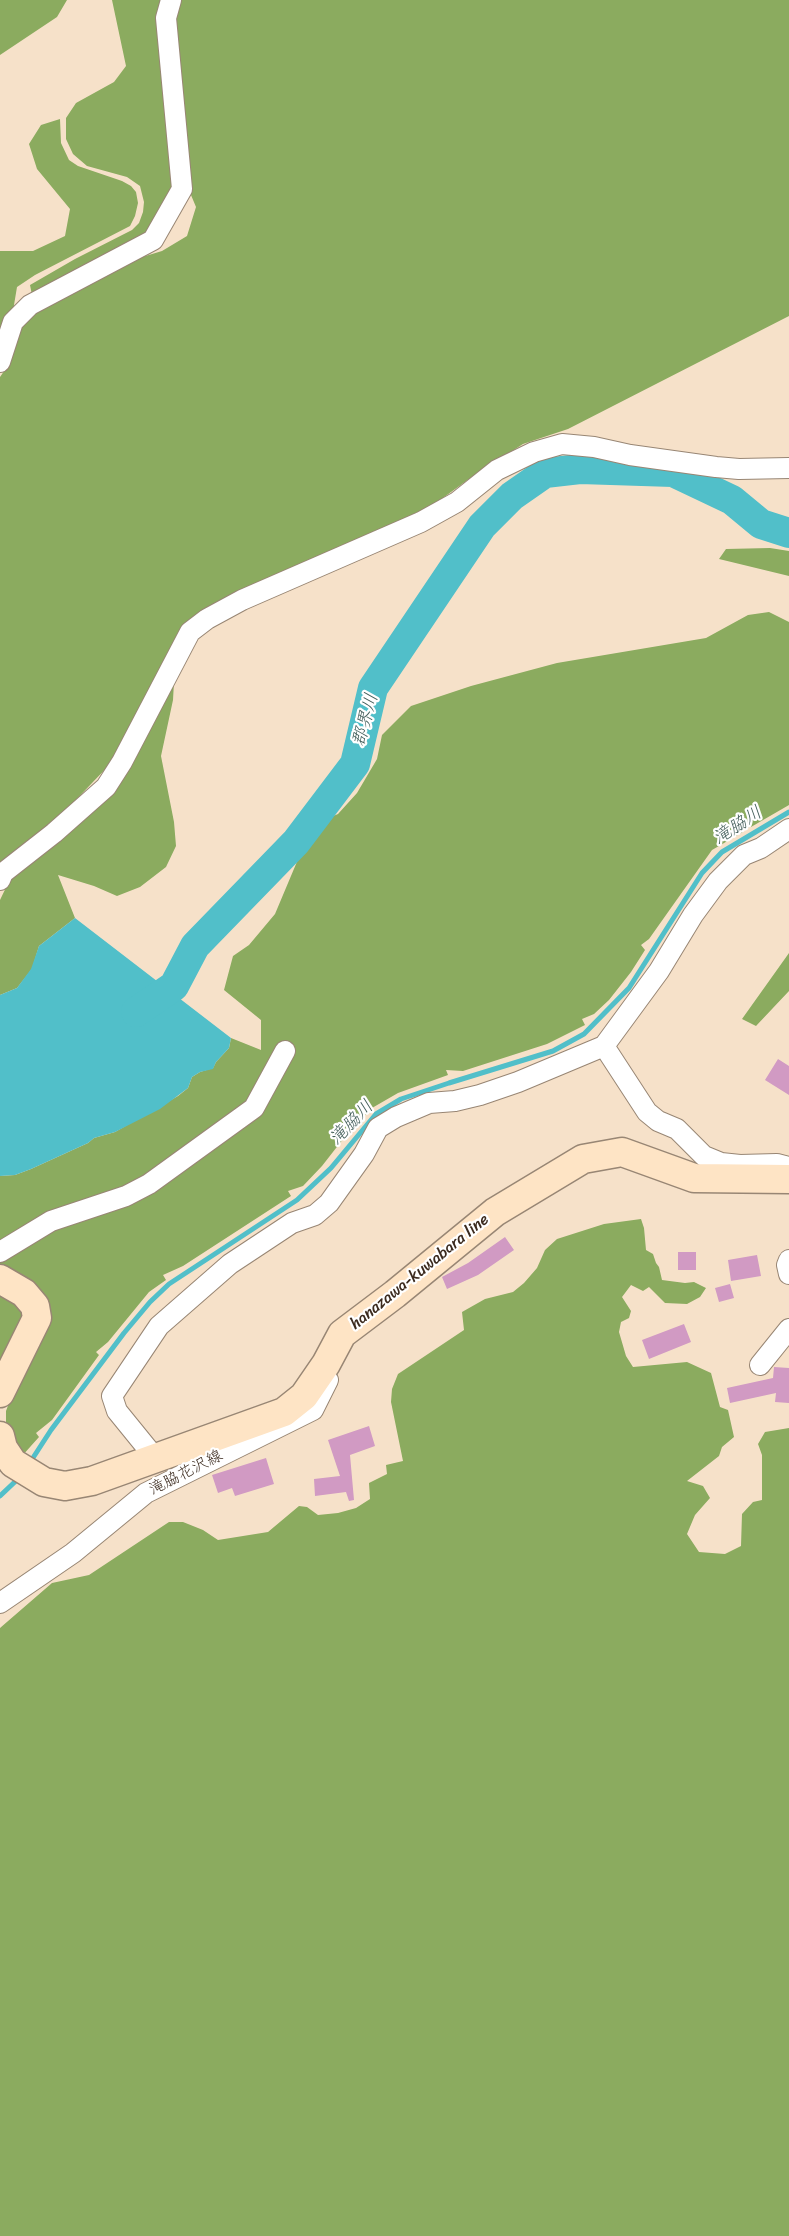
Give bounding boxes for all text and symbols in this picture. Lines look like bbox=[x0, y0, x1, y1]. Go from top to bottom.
water label: 郡界川 bbox=[349, 691, 383, 749]
water label: 滝脇川 bbox=[709, 802, 767, 850]
water label: 滝脇川 bbox=[325, 1096, 379, 1150]
street label: hanazawa-kuwabara line bbox=[347, 1210, 493, 1334]
street label: 滝脇花沢線 bbox=[146, 1446, 226, 1500]

